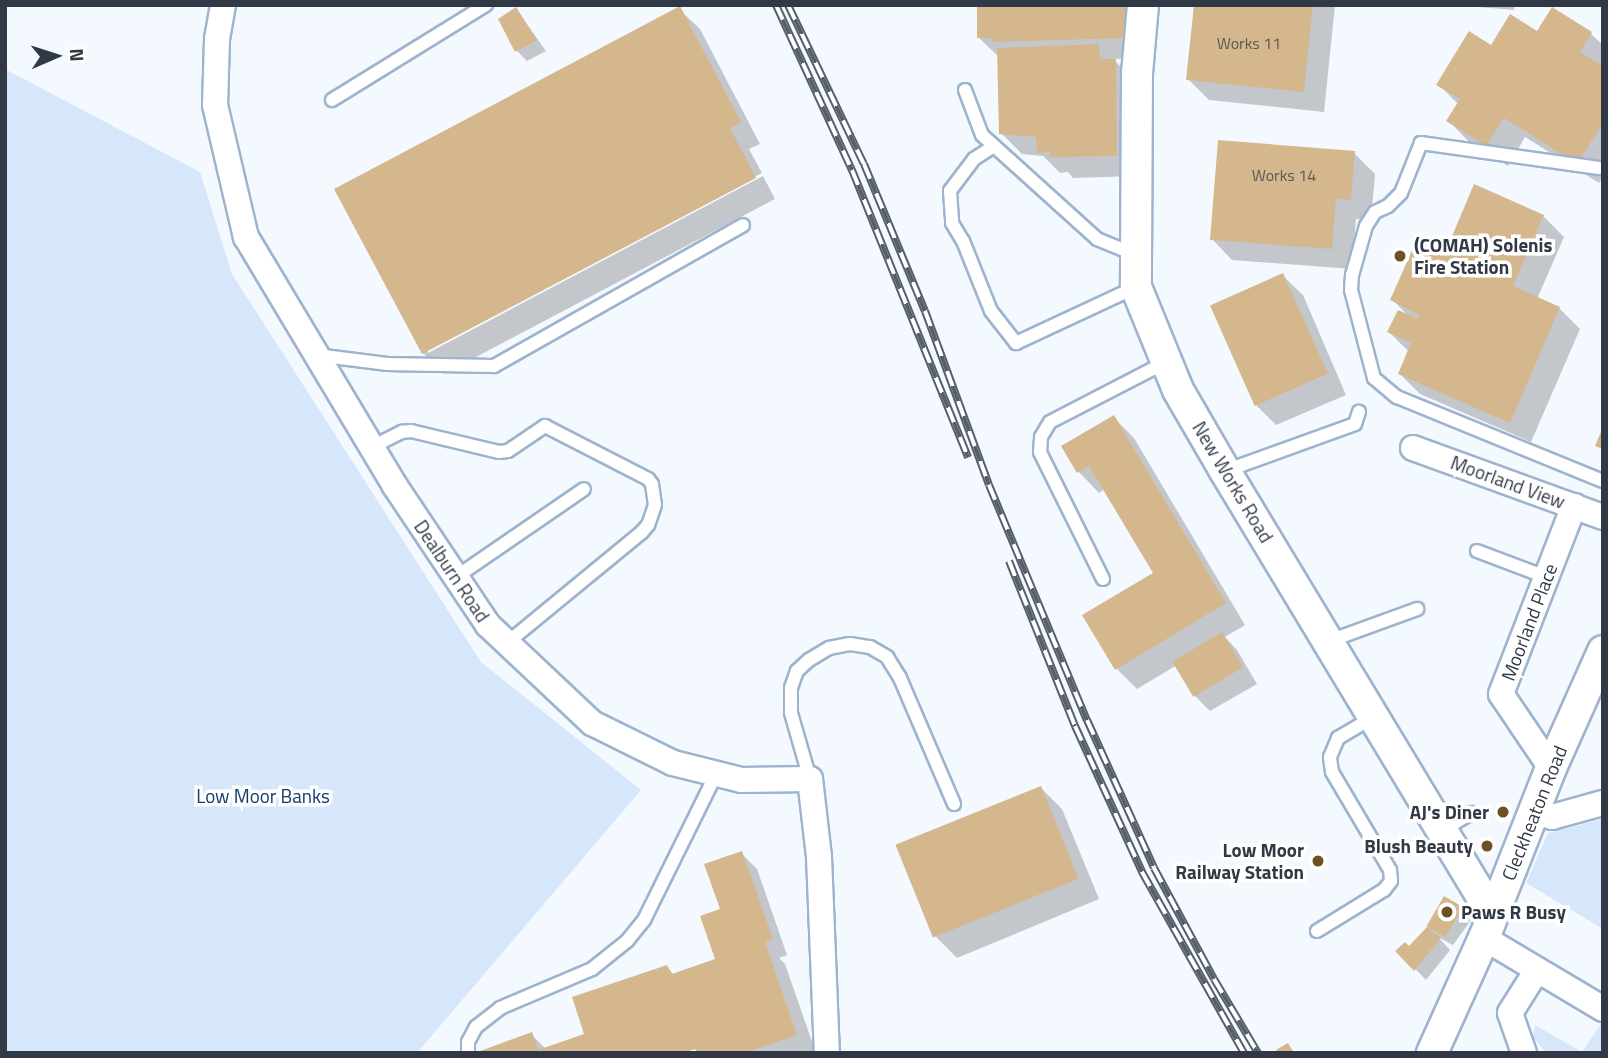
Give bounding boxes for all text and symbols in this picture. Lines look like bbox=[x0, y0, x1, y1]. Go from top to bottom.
north arrow bbox=[21, 21, 91, 91]
house number: Works 11 bbox=[1217, 33, 1281, 53]
text: N bbox=[63, 48, 92, 62]
house number: Works 14 bbox=[1252, 165, 1316, 185]
place label: (COMAH) Solenis Fire Station bbox=[1414, 234, 1552, 278]
marker: (COMAH) Solenis Fire Station bbox=[1392, 248, 1408, 264]
street label: New Works Road bbox=[1188, 417, 1278, 547]
street label: Moorland View bbox=[1448, 451, 1568, 513]
street label: Dealburn Road bbox=[410, 516, 494, 626]
street label: Moorland Place bbox=[1496, 560, 1562, 684]
street label: Cleckheaton Road bbox=[1497, 742, 1571, 884]
park label: Low Moor Banks bbox=[196, 785, 330, 807]
place label: AJ's Diner bbox=[1410, 801, 1489, 823]
marker: AJ's Diner bbox=[1495, 804, 1511, 820]
place label: Blush Beauty bbox=[1364, 835, 1473, 857]
marker: Blush Beauty bbox=[1479, 838, 1495, 854]
place label: Low Moor Railway Station bbox=[1175, 839, 1304, 883]
marker: Low Moor Railway Station bbox=[1310, 853, 1326, 869]
place label: Paws R Busy bbox=[1461, 901, 1566, 923]
marker: Paws R Busy bbox=[1439, 904, 1455, 920]

